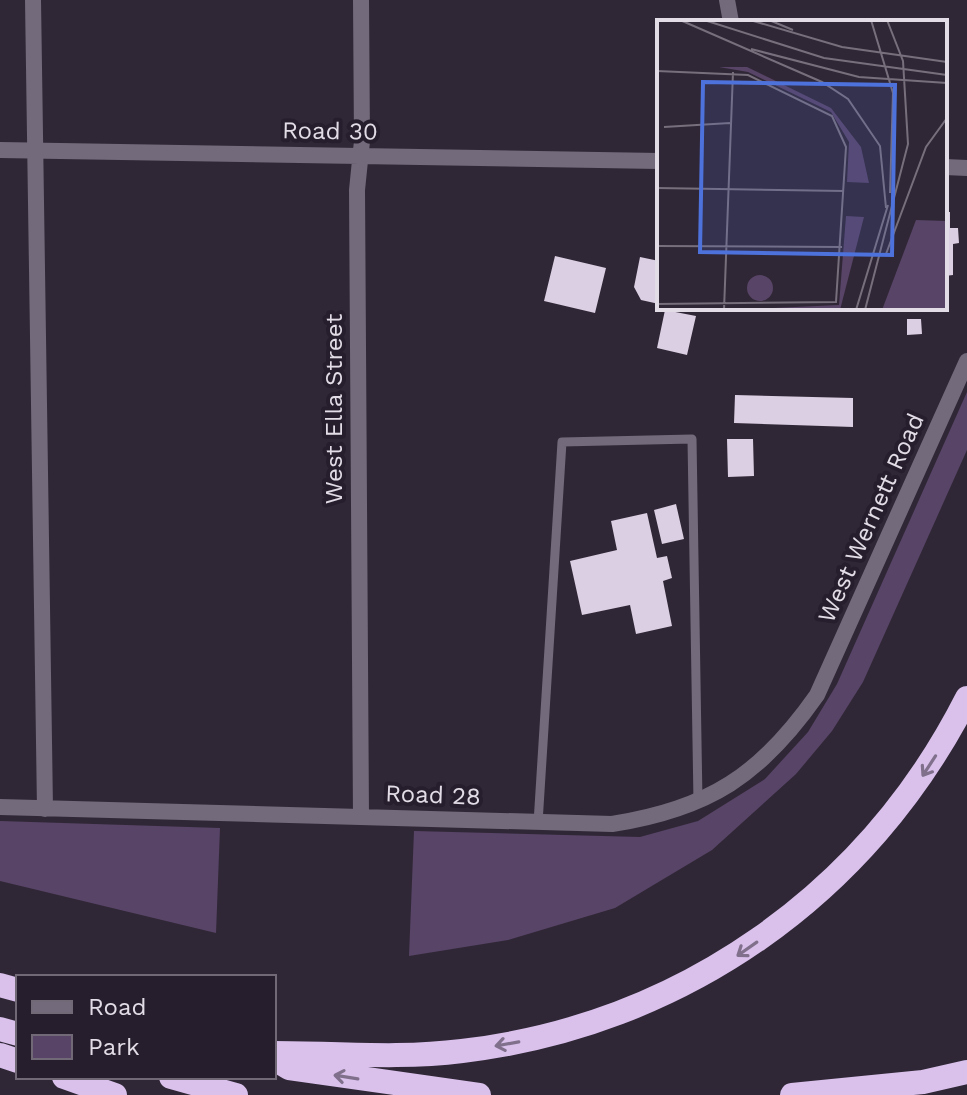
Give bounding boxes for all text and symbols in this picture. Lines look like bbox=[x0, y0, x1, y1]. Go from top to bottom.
inset map bbox=[657, 20, 947, 310]
street label: Road 30 bbox=[282, 116, 378, 146]
street label: West Ella Street bbox=[320, 314, 348, 504]
street label: West Wernett Road bbox=[812, 409, 930, 627]
one-way arrow bbox=[920, 754, 936, 777]
street label: Road 28 bbox=[385, 779, 481, 811]
one-way arrow bbox=[736, 941, 758, 957]
legend bbox=[16, 975, 276, 1079]
text: Road bbox=[88, 993, 147, 1021]
text: Park bbox=[88, 1033, 140, 1061]
one-way arrow bbox=[495, 1038, 520, 1053]
one-way arrow bbox=[334, 1069, 360, 1084]

